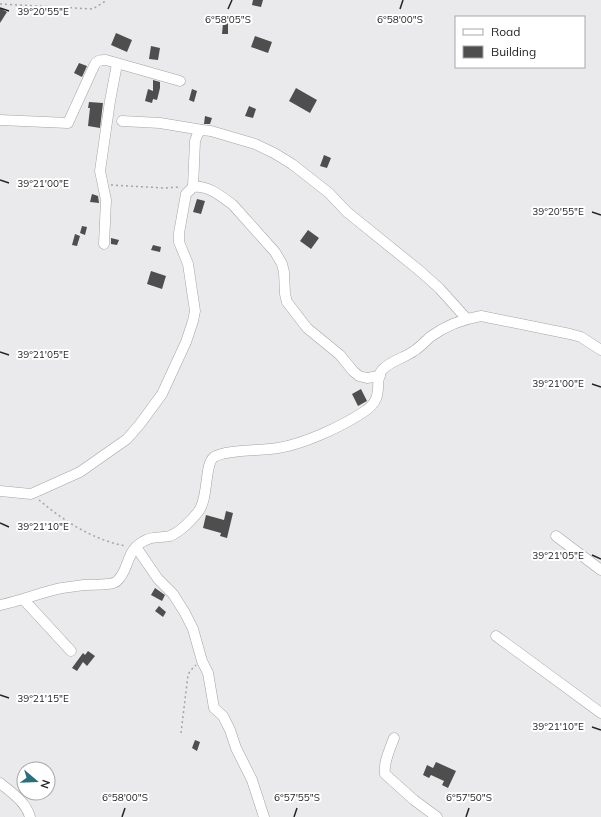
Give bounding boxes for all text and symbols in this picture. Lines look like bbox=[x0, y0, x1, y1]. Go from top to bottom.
text: 39°20'55"E bbox=[17, 5, 69, 18]
text: 6°58'05"S bbox=[205, 13, 251, 26]
text: 6°58'00"S bbox=[377, 13, 423, 26]
legend bbox=[455, 16, 585, 68]
text: Road bbox=[491, 24, 520, 39]
text: Building bbox=[491, 44, 536, 59]
text: 39°21'00"E bbox=[17, 177, 69, 190]
text: 39°20'55"E bbox=[532, 205, 584, 218]
text: 39°21'05"E bbox=[17, 348, 69, 361]
text: 39°21'00"E bbox=[532, 377, 584, 390]
text: 39°21'10"E bbox=[17, 520, 69, 533]
text: 39°21'05"E bbox=[532, 549, 584, 562]
text: 39°21'15"E bbox=[17, 692, 69, 705]
text: 39°21'10"E bbox=[532, 720, 584, 733]
north arrow bbox=[16, 761, 56, 801]
text: N bbox=[37, 778, 53, 790]
text: 6°58'00"S bbox=[102, 791, 148, 804]
text: 6°57'55"S bbox=[274, 791, 320, 804]
text: 6°57'50"S bbox=[446, 791, 492, 804]

